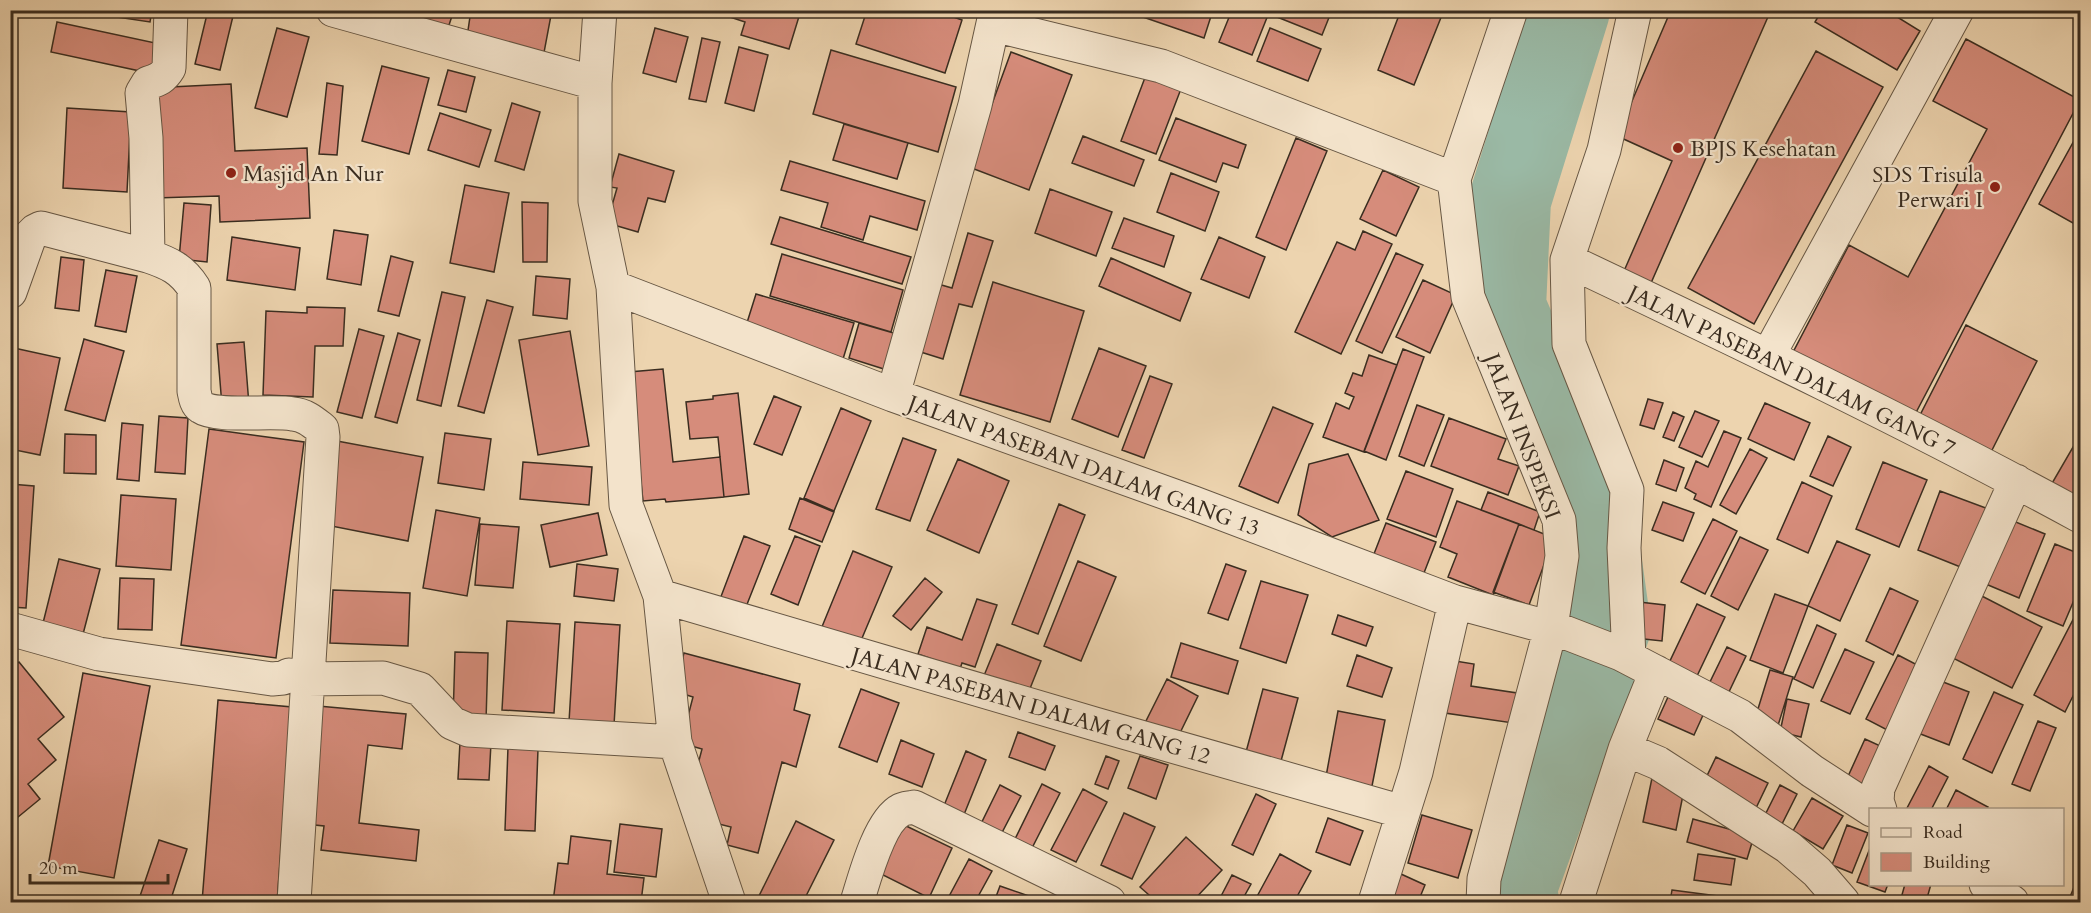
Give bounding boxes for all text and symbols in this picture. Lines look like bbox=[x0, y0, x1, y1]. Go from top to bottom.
place label: BPJS Kesehatan bbox=[1690, 134, 1837, 164]
marker: BPJS Kesehatan bbox=[1671, 141, 1685, 155]
place label: Masjid An Nur bbox=[243, 159, 384, 189]
place label: SDS Trisula Perwari I bbox=[1872, 160, 1983, 215]
marker: Masjid An Nur bbox=[224, 166, 238, 180]
marker: SDS Trisula Perwari I bbox=[1988, 180, 2002, 194]
street label: JALAN PASEBAN DALAM GANG 7 bbox=[1620, 277, 1960, 463]
street label: JALAN INSPEKSI bbox=[1476, 346, 1568, 524]
street label: JALAN PASEBAN DALAM GANG 13 bbox=[901, 387, 1264, 544]
street label: JALAN PASEBAN DALAM GANG 12 bbox=[845, 639, 1214, 772]
legend bbox=[1869, 808, 2064, 886]
text: Road bbox=[1923, 820, 1963, 845]
scale bar bbox=[30, 847, 168, 885]
text: Building bbox=[1923, 850, 1991, 875]
text: 20 m bbox=[39, 856, 78, 881]

